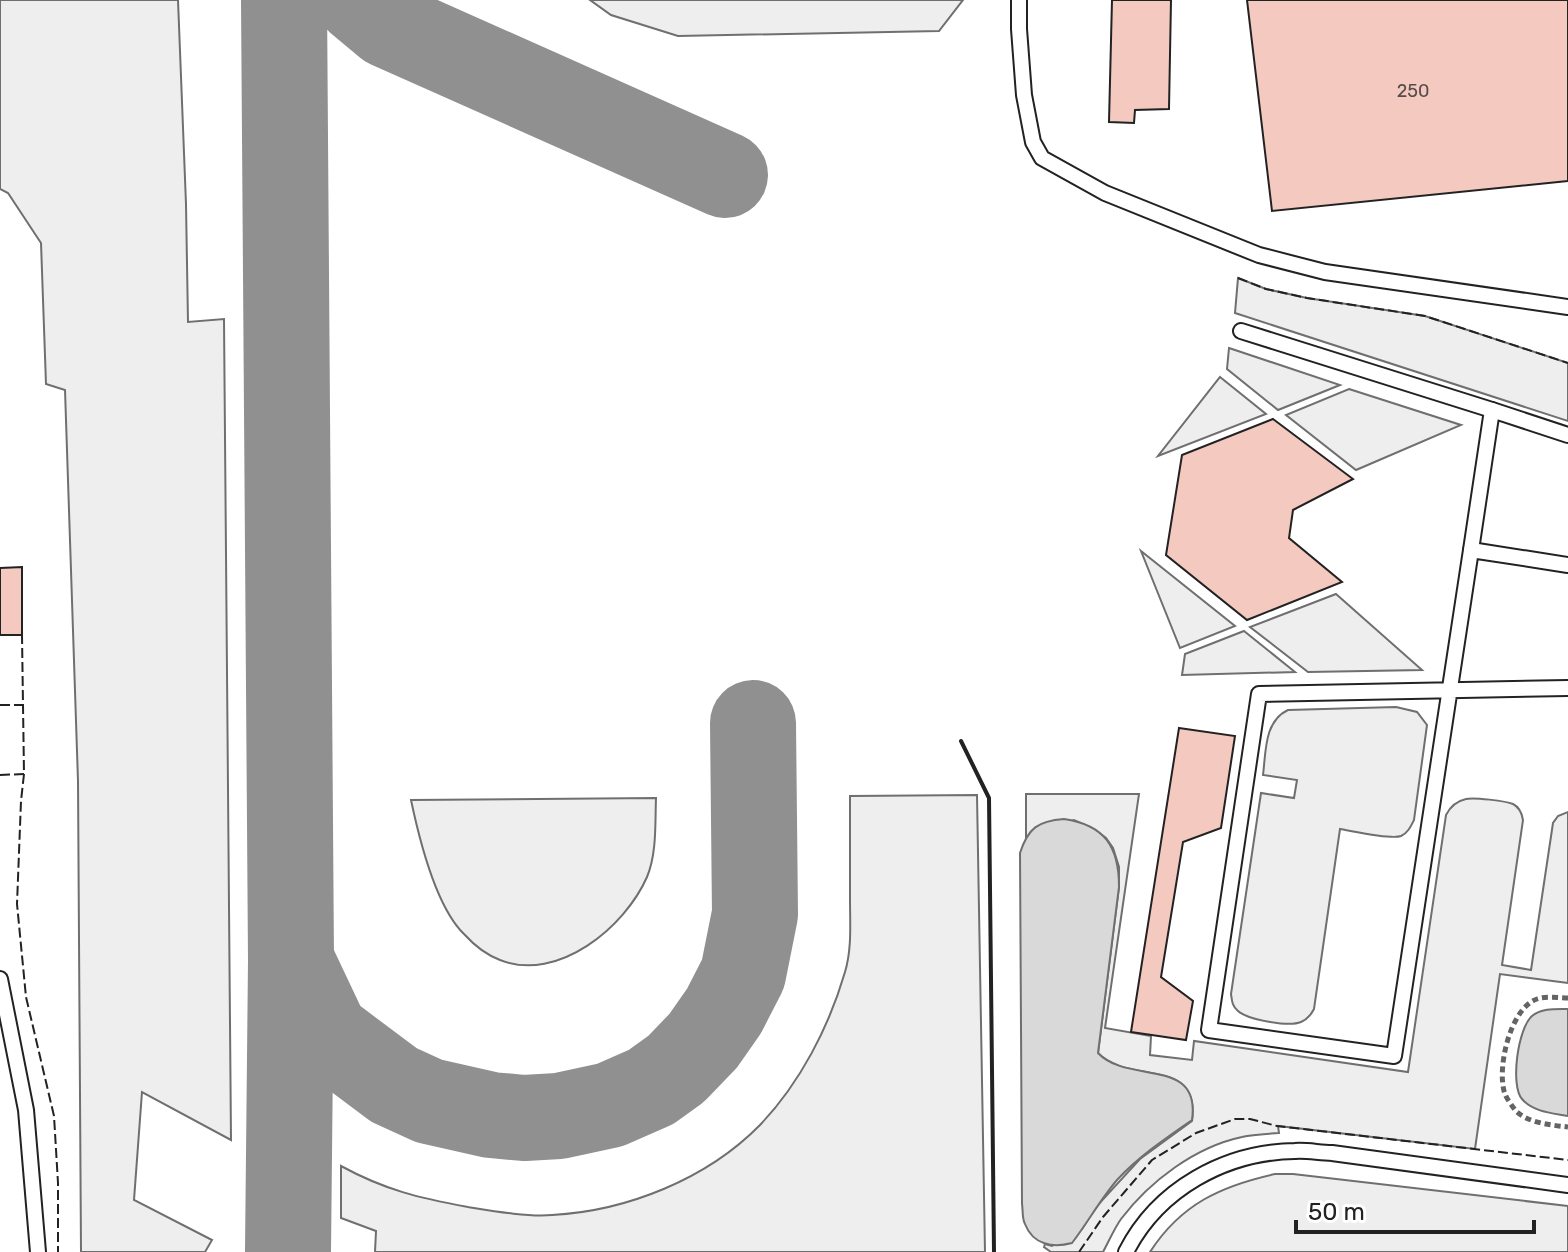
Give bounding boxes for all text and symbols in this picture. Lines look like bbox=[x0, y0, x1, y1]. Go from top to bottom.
house number: 250 bbox=[1397, 80, 1429, 102]
scale bar bbox=[1296, 1184, 1534, 1234]
text: 50 m bbox=[1308, 1198, 1365, 1226]

